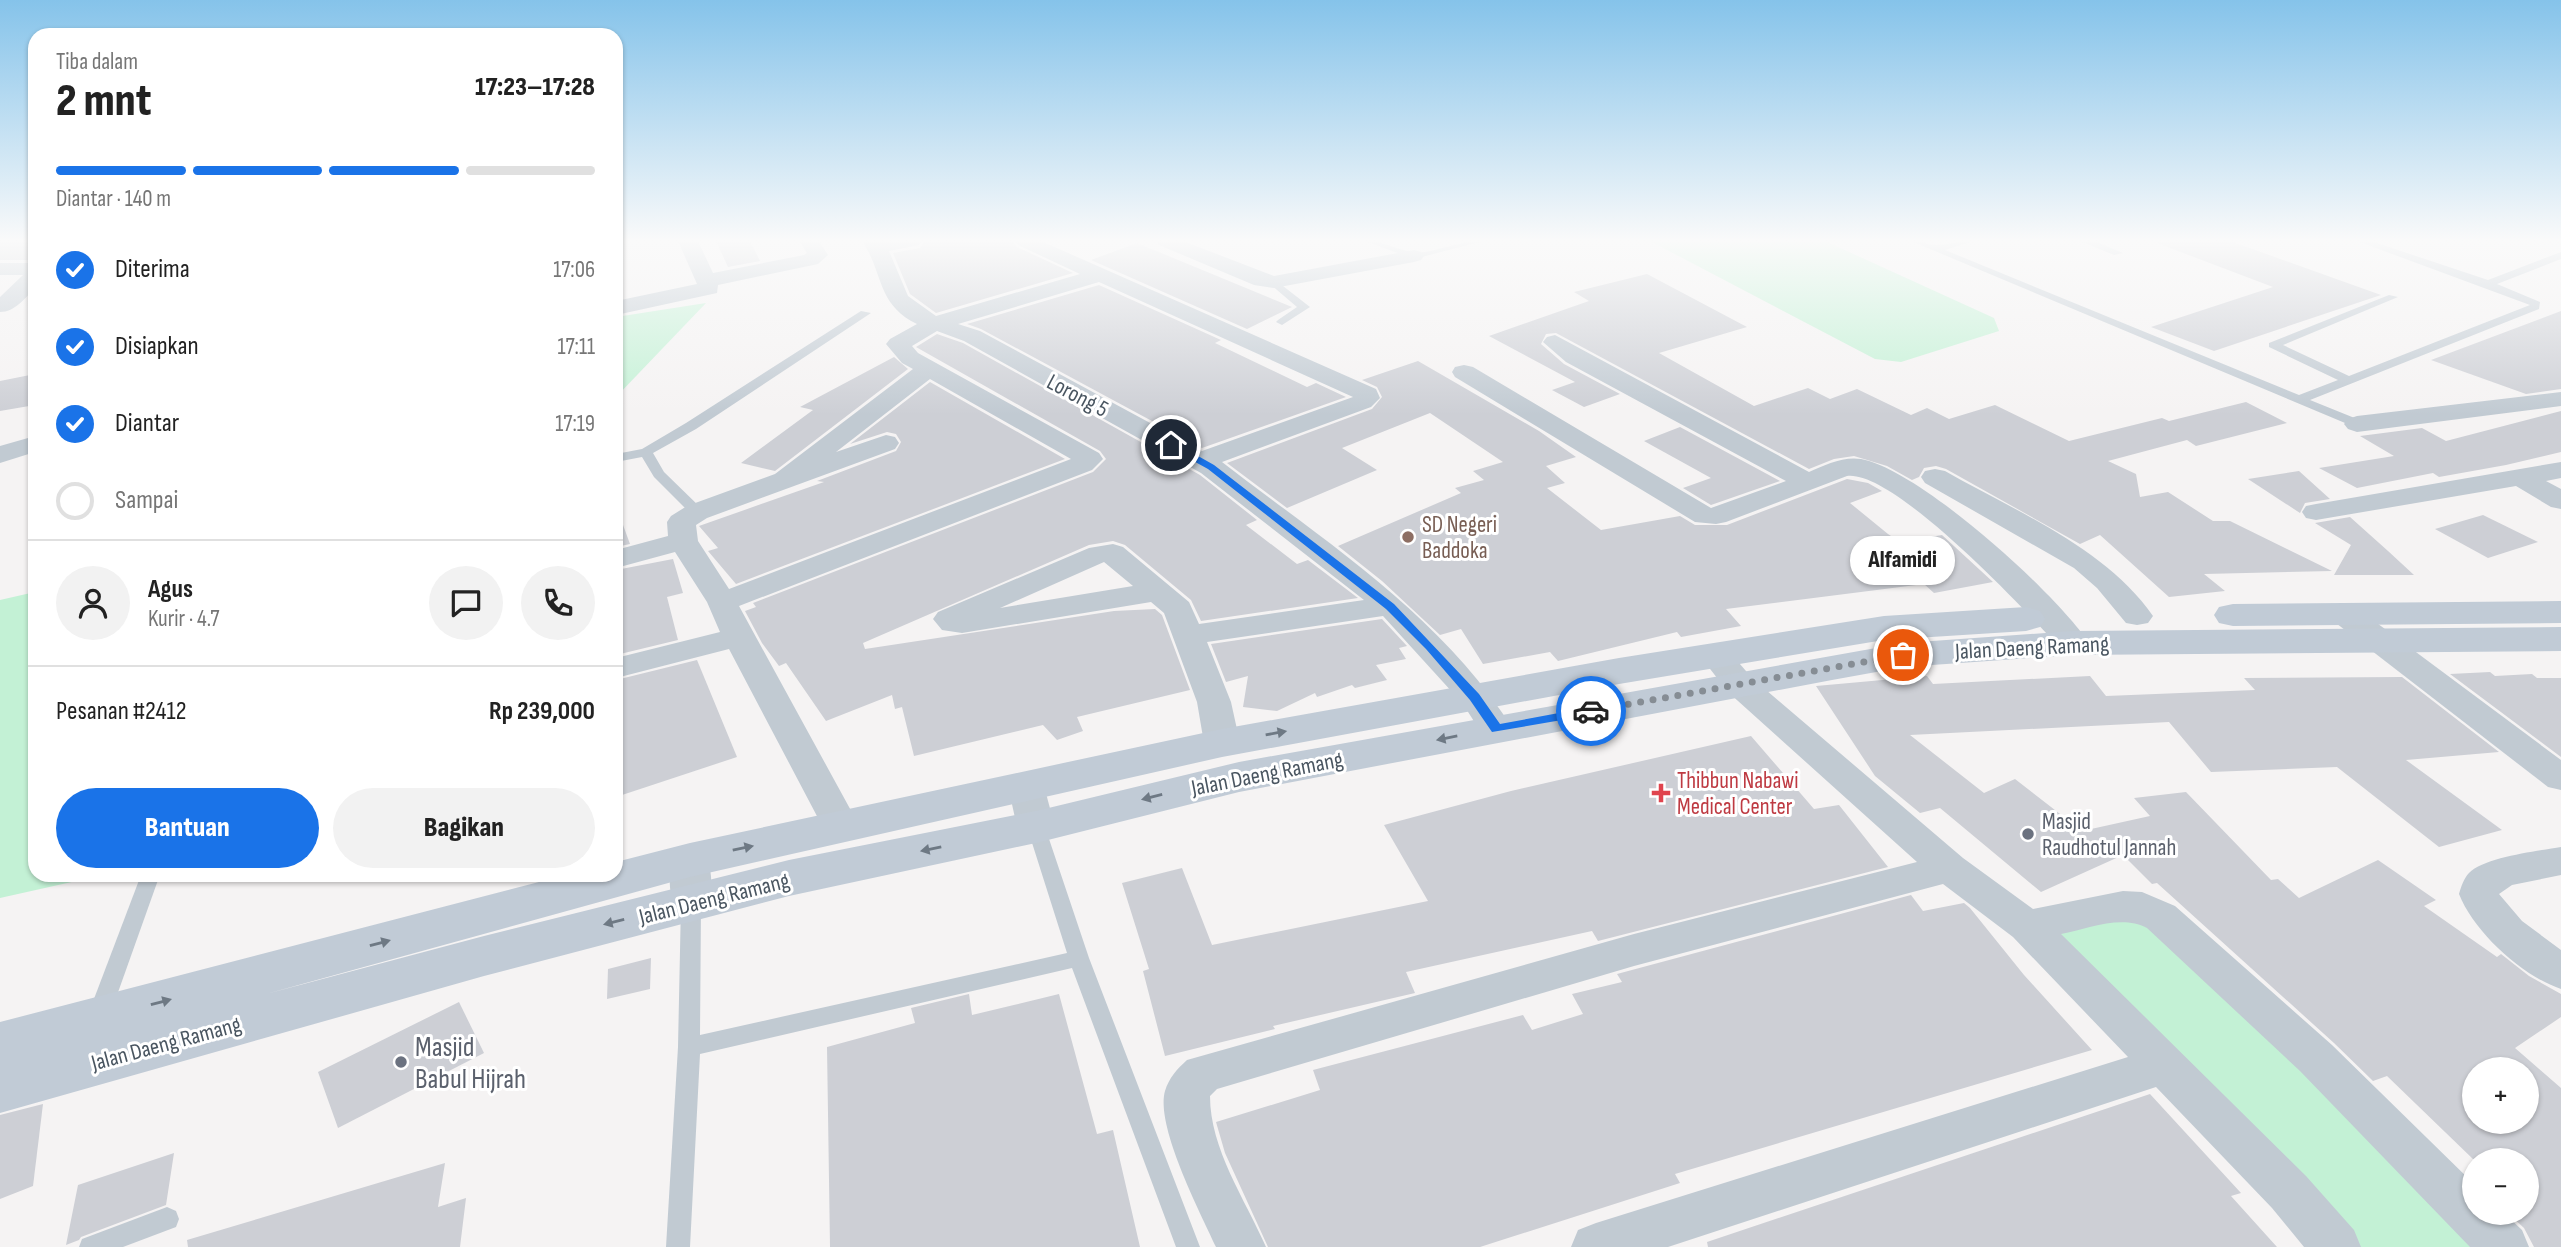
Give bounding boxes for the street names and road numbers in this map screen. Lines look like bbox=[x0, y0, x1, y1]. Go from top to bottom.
street label: Lorong 5 bbox=[1042, 368, 1113, 424]
street label: Jalan Daeng Ramang bbox=[1953, 630, 2110, 666]
street label: Jalan Daeng Ramang bbox=[1188, 746, 1345, 803]
street label: Jalan Daeng Ramang bbox=[635, 867, 792, 931]
street label: Jalan Daeng Ramang bbox=[87, 1011, 244, 1078]

